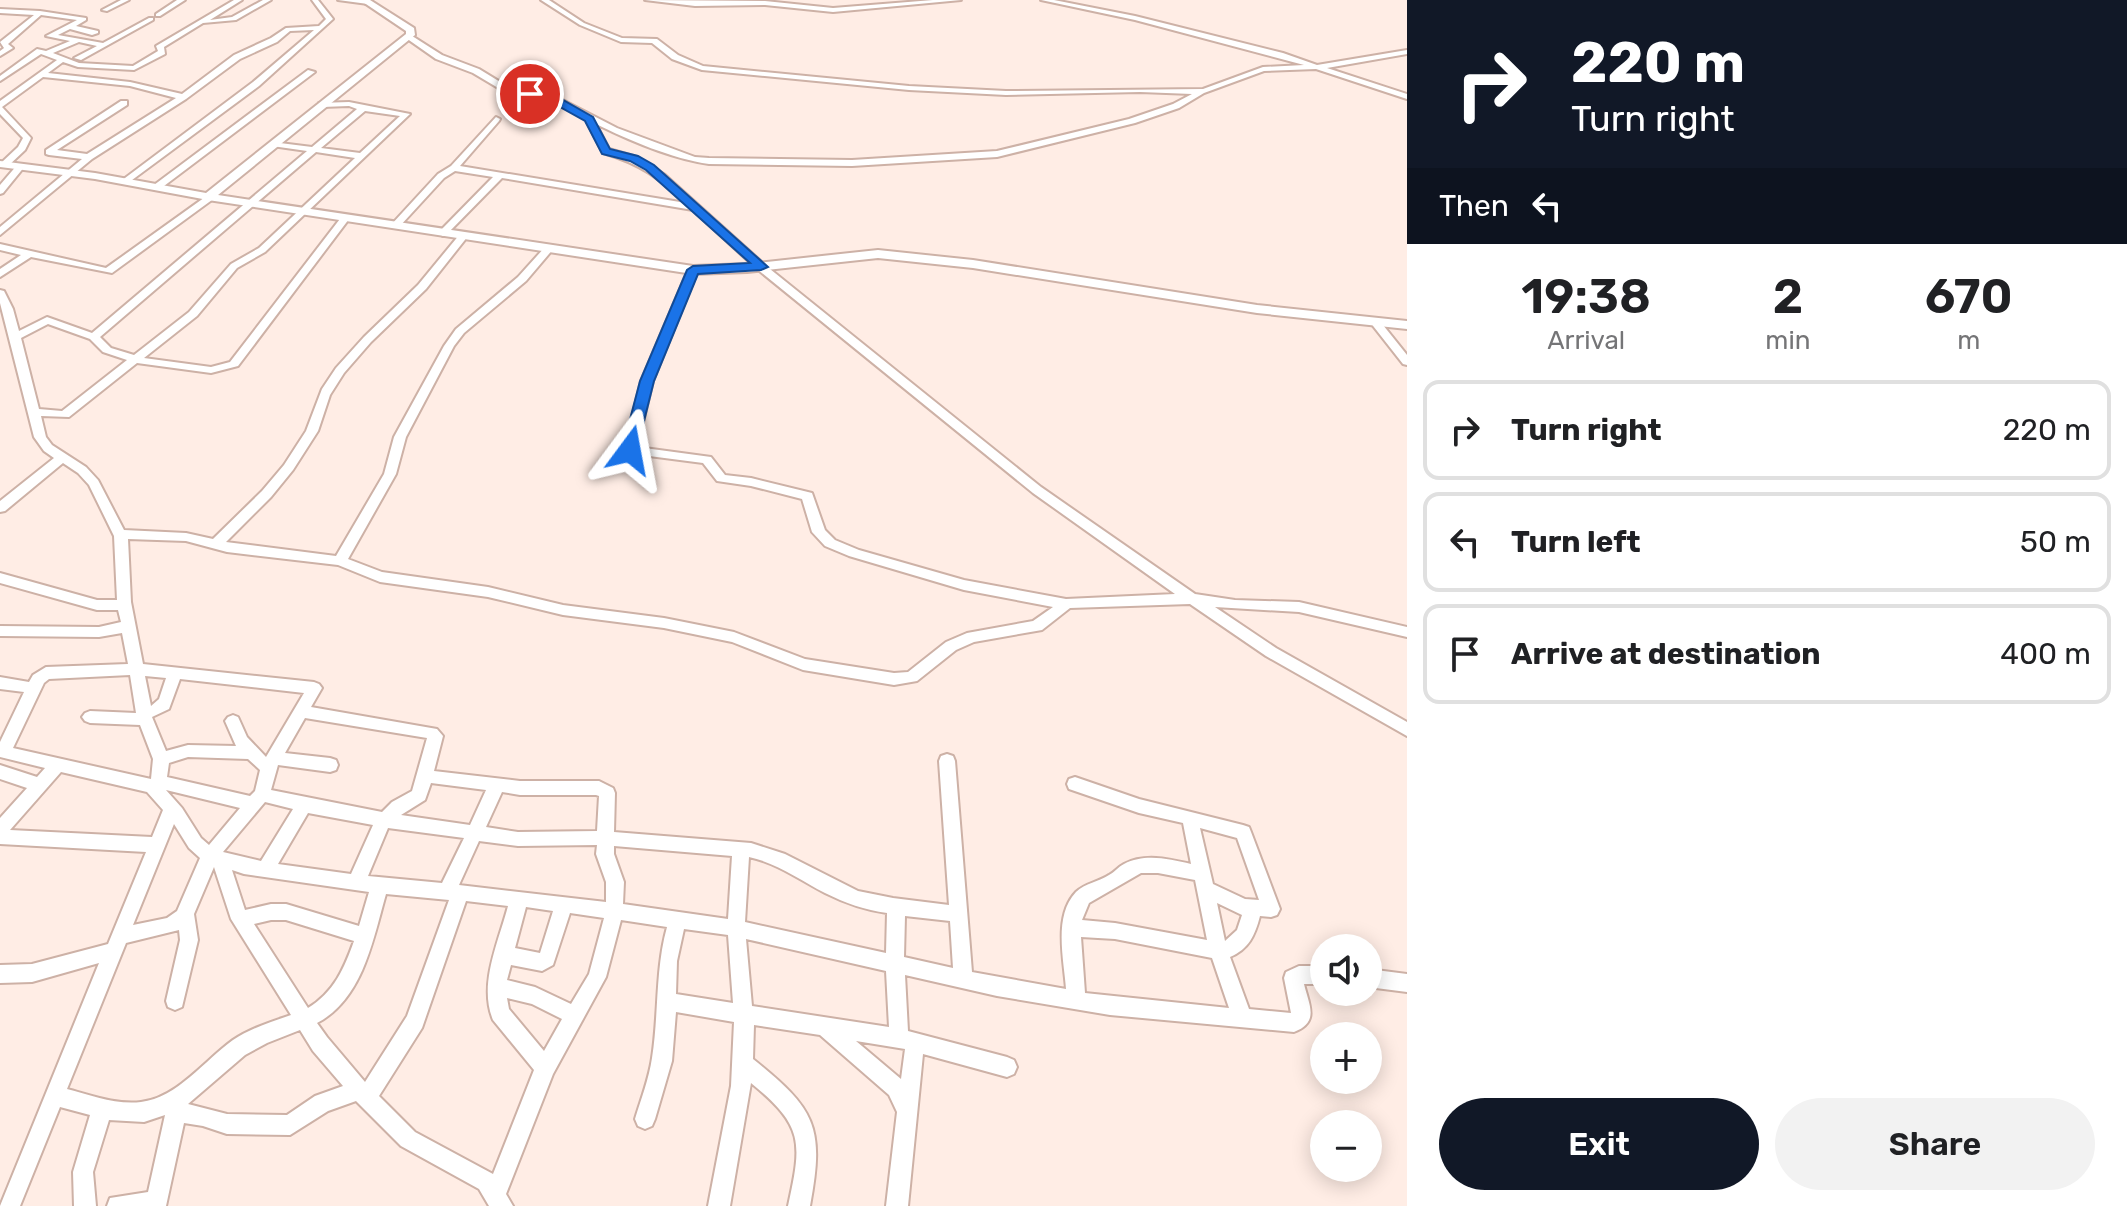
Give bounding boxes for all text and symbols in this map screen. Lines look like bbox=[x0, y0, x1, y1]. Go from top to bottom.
text: 220 m bbox=[1571, 30, 1745, 96]
icon: right bbox=[1439, 32, 1543, 136]
pin bbox=[496, 60, 564, 128]
icon: arrive bbox=[508, 72, 552, 116]
text: Turn right bbox=[1571, 97, 1735, 140]
icon: left bbox=[1525, 184, 1569, 228]
text: Then bbox=[1439, 188, 1509, 224]
text: 19:38 bbox=[1521, 268, 1651, 325]
text: 2 bbox=[1773, 268, 1803, 325]
text: 670 bbox=[1925, 268, 2013, 325]
text: Arrival bbox=[1547, 325, 1625, 356]
text: min bbox=[1765, 325, 1810, 356]
text: m bbox=[1957, 325, 1980, 356]
position arrow bbox=[588, 408, 672, 492]
icon: right bbox=[1443, 408, 1487, 452]
text: Turn right bbox=[1511, 412, 1662, 448]
text: 220 m bbox=[2003, 412, 2091, 448]
icon: left bbox=[1443, 520, 1487, 564]
text: Turn left bbox=[1511, 524, 1641, 560]
text: 50 m bbox=[2020, 524, 2091, 560]
icon: arrive bbox=[1443, 632, 1487, 676]
text: Arrive at destination bbox=[1511, 636, 1821, 672]
text: 400 m bbox=[2000, 636, 2091, 672]
map controls bbox=[1310, 934, 1382, 1182]
button: sound bbox=[1310, 934, 1382, 1006]
button: + bbox=[1310, 1022, 1382, 1094]
button: Exit bbox=[1439, 1098, 1759, 1190]
button: Share bbox=[1775, 1098, 2095, 1190]
button: − bbox=[1310, 1110, 1382, 1182]

